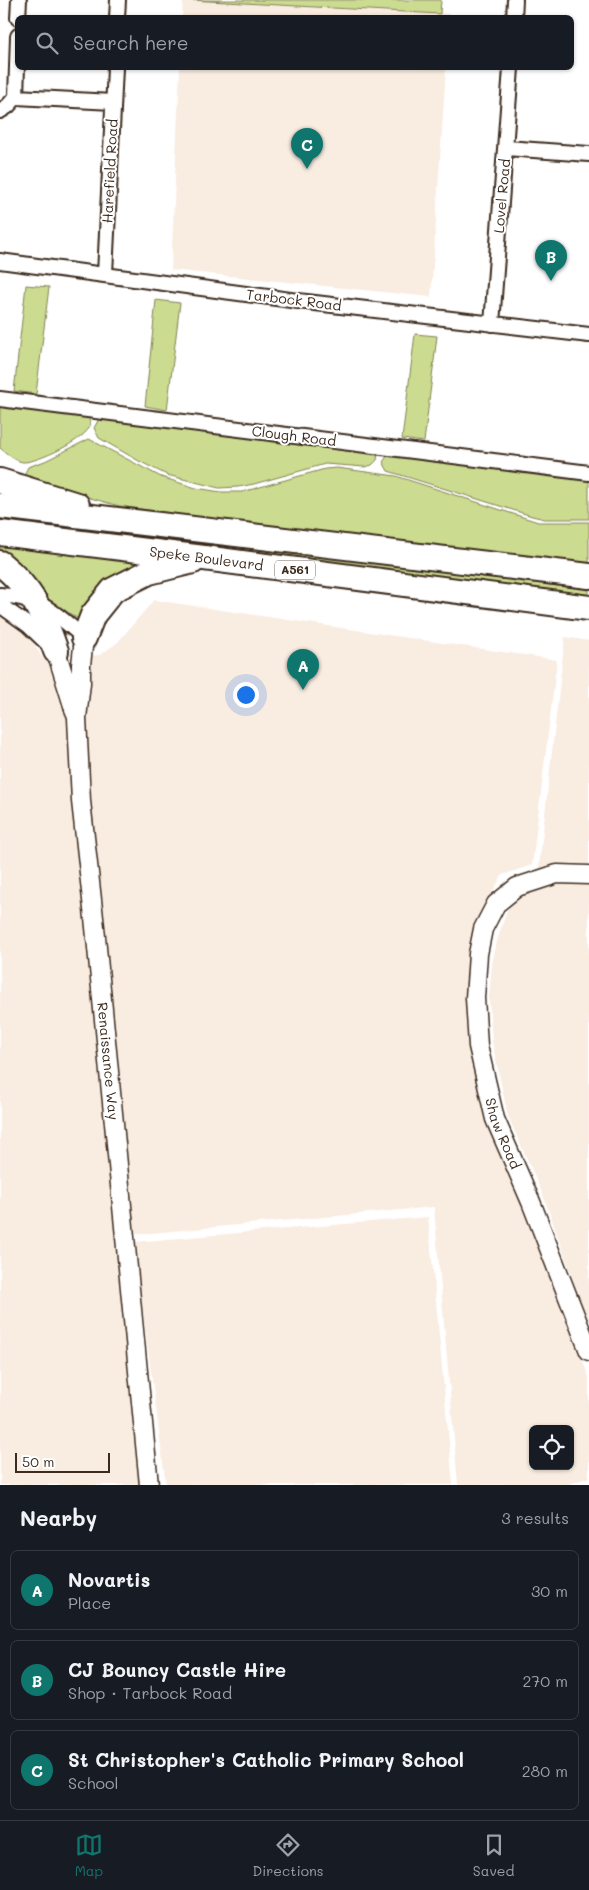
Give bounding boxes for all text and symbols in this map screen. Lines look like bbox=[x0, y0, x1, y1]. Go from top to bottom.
search box bbox=[15, 15, 574, 70]
icon: search bbox=[33, 29, 61, 57]
text: Search here bbox=[73, 30, 189, 55]
street label: Harefield Road bbox=[97, 118, 122, 224]
pin: C bbox=[291, 128, 323, 169]
street label: Lovel Road bbox=[489, 158, 514, 234]
pin: B bbox=[535, 240, 567, 281]
street label: Tarbock Road bbox=[245, 284, 343, 315]
street label: Clough Road bbox=[251, 421, 337, 450]
street label: Speke Boulevard bbox=[148, 541, 265, 575]
road number: A561 bbox=[275, 560, 315, 580]
pin: A bbox=[287, 649, 319, 690]
your location bbox=[233, 682, 259, 708]
street label: Renaissance Way bbox=[93, 1001, 124, 1121]
street label: Shaw Road bbox=[481, 1096, 526, 1172]
map controls bbox=[529, 1425, 574, 1470]
button: locate bbox=[529, 1425, 574, 1470]
scale bar bbox=[15, 1450, 110, 1473]
text: 50 m bbox=[22, 1452, 54, 1471]
text: Nearby bbox=[20, 1504, 97, 1531]
text: 3 results bbox=[501, 1507, 569, 1528]
text: Novartis bbox=[68, 1567, 150, 1592]
text: A bbox=[31, 1580, 43, 1601]
text: 30 m bbox=[531, 1580, 568, 1601]
text: Place bbox=[68, 1592, 111, 1613]
text: CJ Bouncy Castle Hire bbox=[68, 1657, 286, 1682]
text: B bbox=[32, 1670, 42, 1691]
text: 270 m bbox=[522, 1670, 568, 1691]
text: Shop · Tarbock Road bbox=[68, 1682, 232, 1703]
text: St Christopher's Catholic Primary School bbox=[68, 1747, 464, 1772]
text: C bbox=[31, 1760, 43, 1781]
text: 280 m bbox=[522, 1760, 568, 1781]
text: School bbox=[68, 1772, 118, 1793]
tab: Map bbox=[75, 1831, 103, 1880]
tab: Directions bbox=[252, 1831, 324, 1880]
tab: Saved bbox=[473, 1831, 514, 1880]

